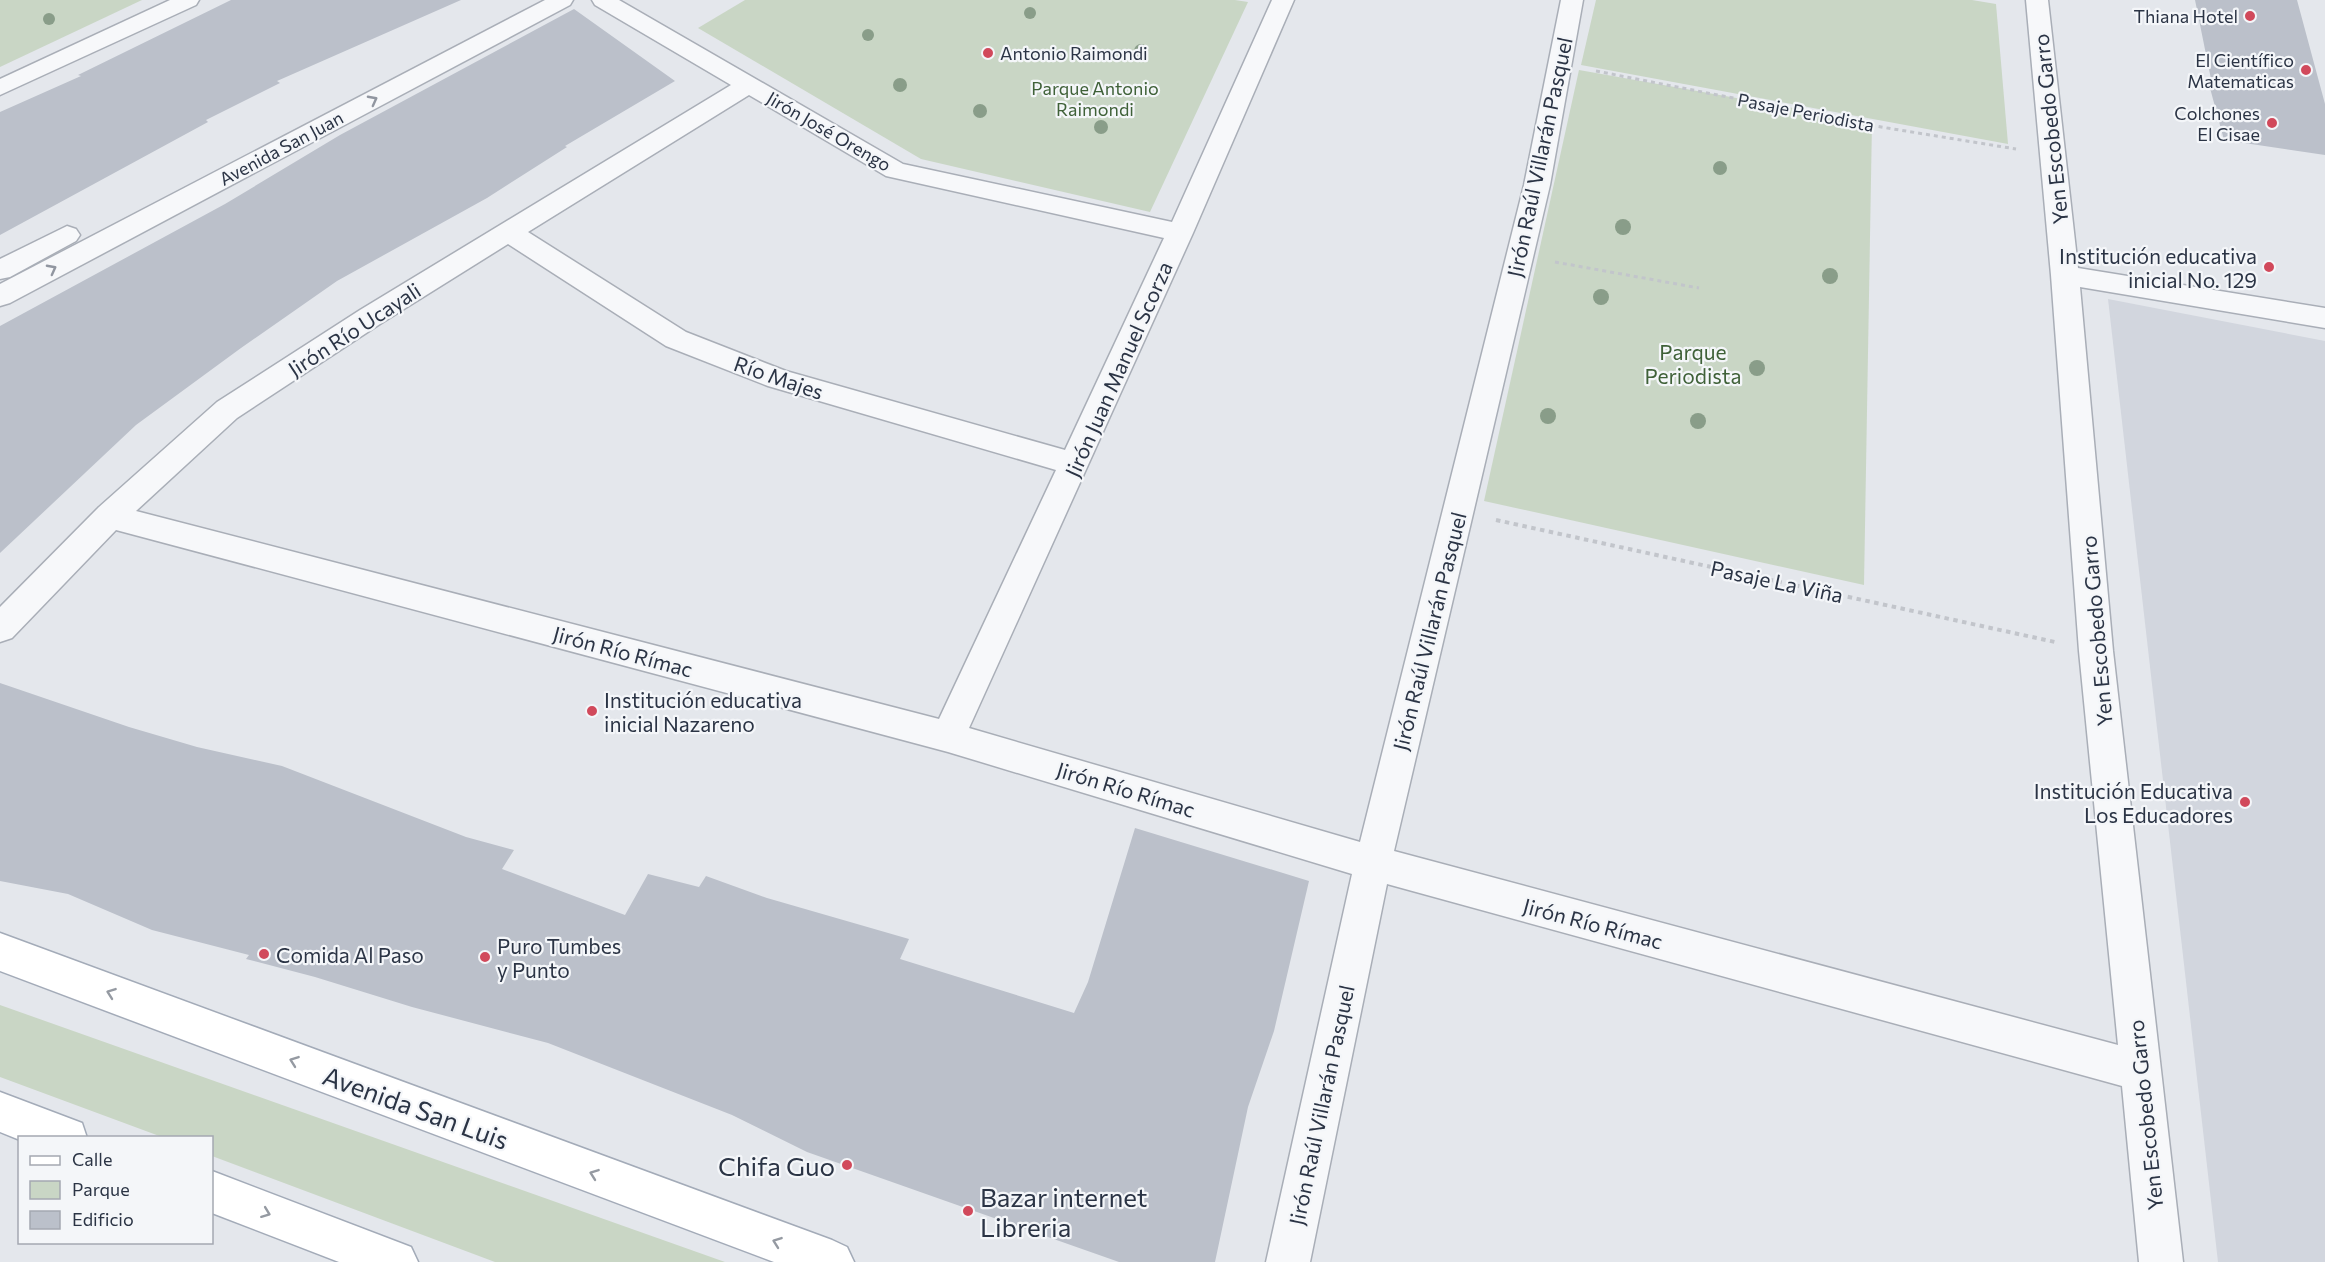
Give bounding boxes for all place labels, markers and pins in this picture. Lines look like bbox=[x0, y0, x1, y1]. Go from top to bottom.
place label: Thiana Hotel bbox=[2134, 5, 2238, 27]
marker: Thiana Hotel bbox=[2243, 9, 2257, 23]
place label: Antonio Raimondi bbox=[1000, 42, 1148, 64]
marker: Antonio Raimondi bbox=[981, 46, 995, 60]
place label: El Científico Matematicas bbox=[2187, 49, 2294, 92]
marker: El Científico Matematicas bbox=[2299, 63, 2313, 77]
place label: Colchones El Cisae bbox=[2174, 102, 2260, 145]
marker: Colchones El Cisae bbox=[2265, 116, 2279, 130]
place label: Institución educativa inicial No. 129 bbox=[2059, 243, 2257, 292]
marker: Institución educativa inicial No. 129 bbox=[2262, 260, 2276, 274]
place label: Institución educativa inicial Nazareno bbox=[604, 687, 802, 736]
marker: Institución educativa inicial Nazareno bbox=[585, 704, 599, 718]
place label: Institución Educativa Los Educadores bbox=[2034, 778, 2233, 827]
marker: Institución Educativa Los Educadores bbox=[2238, 795, 2252, 809]
place label: Puro Tumbes y Punto bbox=[497, 933, 621, 982]
place label: Comida Al Paso bbox=[276, 942, 424, 967]
marker: Comida Al Paso bbox=[257, 947, 271, 961]
marker: Puro Tumbes y Punto bbox=[478, 950, 492, 964]
place label: Chifa Guo bbox=[718, 1150, 835, 1181]
marker: Chifa Guo bbox=[840, 1158, 854, 1172]
place label: Bazar internet Libreria bbox=[980, 1181, 1148, 1242]
marker: Bazar internet Libreria bbox=[961, 1204, 975, 1218]

